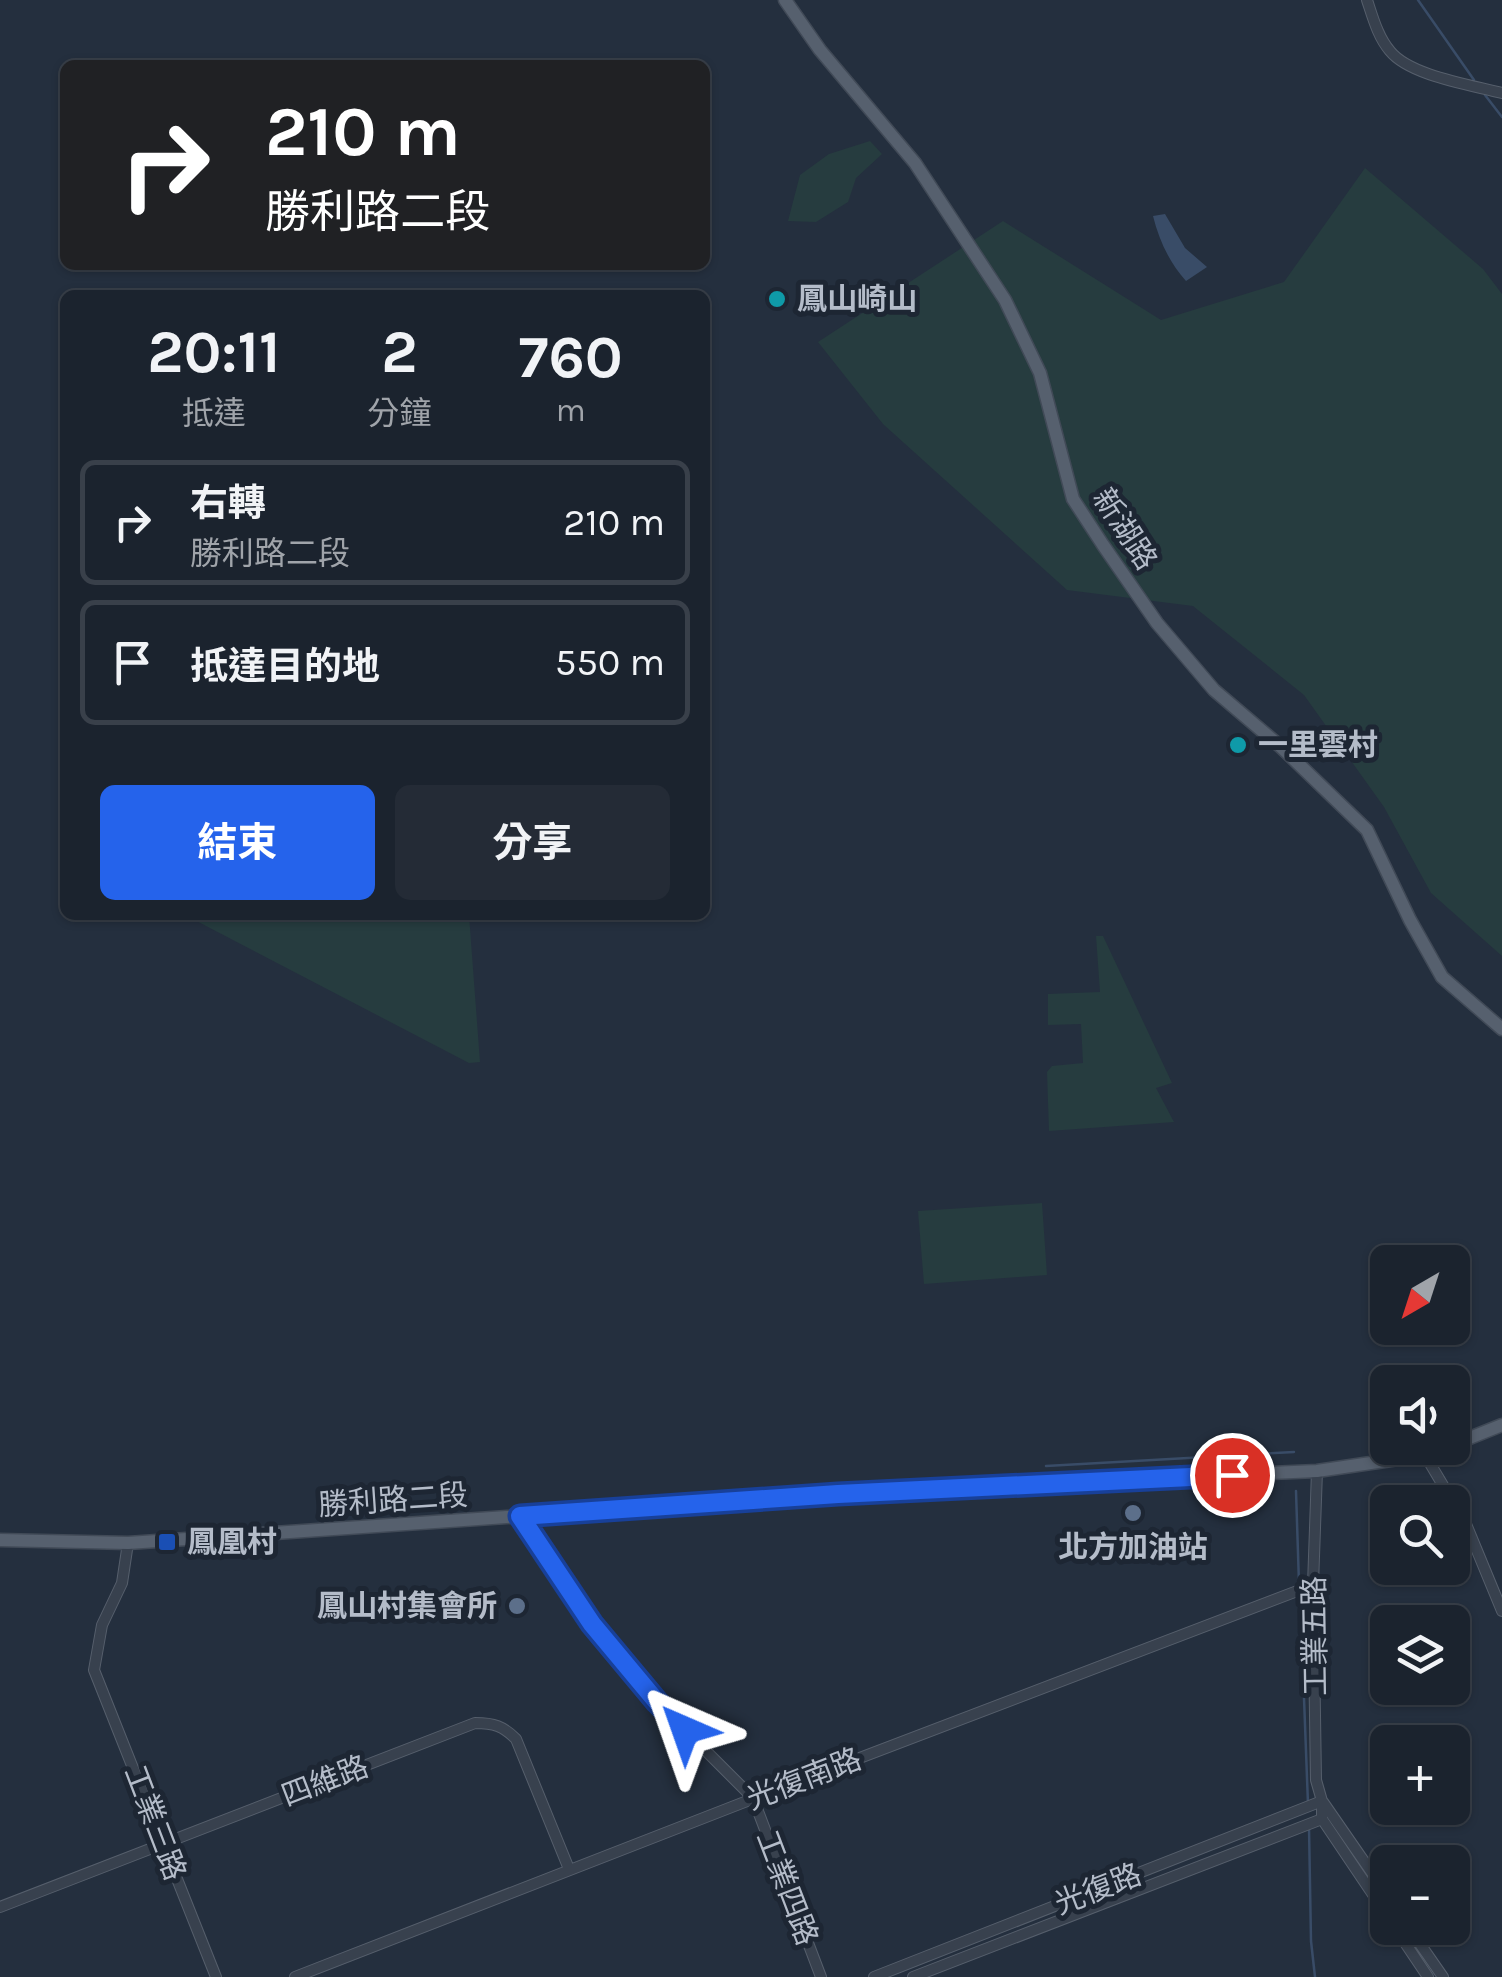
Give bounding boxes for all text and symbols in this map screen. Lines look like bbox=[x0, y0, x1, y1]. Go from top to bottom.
text: 210 m bbox=[265, 91, 461, 173]
icon: right bbox=[100, 100, 230, 230]
text: 勝利路二段 bbox=[265, 186, 490, 238]
place label: 鳳山崎山 bbox=[797, 281, 917, 317]
marker: 鳳山崎山 bbox=[766, 288, 788, 310]
text: 20:11 bbox=[147, 317, 280, 387]
text: 2 bbox=[381, 317, 418, 387]
text: 760 bbox=[519, 322, 623, 392]
text: m bbox=[556, 392, 586, 429]
text: 抵達 bbox=[182, 395, 246, 432]
text: 分鐘 bbox=[367, 395, 431, 432]
text: 右轉 bbox=[190, 481, 266, 526]
street label: 新湖路 bbox=[1085, 481, 1165, 577]
icon: right bbox=[105, 495, 160, 550]
text: 210 m bbox=[563, 500, 665, 545]
text: 勝利路二段 bbox=[190, 535, 350, 572]
icon: arrive bbox=[105, 635, 160, 690]
text: 550 m bbox=[555, 640, 665, 685]
text: 抵達目的地 bbox=[190, 644, 380, 689]
place label: 一里雲村 bbox=[1258, 727, 1378, 763]
marker: 一里雲村 bbox=[1227, 734, 1249, 756]
button: 結束 bbox=[100, 785, 375, 900]
button: 分享 bbox=[395, 785, 670, 900]
north arrow bbox=[1370, 1245, 1470, 1345]
map controls bbox=[1370, 1245, 1470, 1945]
button: sound bbox=[1370, 1365, 1470, 1465]
pin bbox=[1190, 1433, 1275, 1518]
icon: arrive bbox=[1205, 1448, 1260, 1503]
street label: 勝利路二段 bbox=[317, 1477, 469, 1523]
button: search bbox=[1370, 1485, 1470, 1585]
marker: 北方加油站 bbox=[1122, 1502, 1144, 1524]
place label: 鳳凰村 bbox=[187, 1524, 277, 1560]
place label: 北方加油站 bbox=[1058, 1529, 1208, 1565]
marker: 鳳凰村 bbox=[156, 1531, 178, 1553]
street label: 工業五路 bbox=[1296, 1576, 1334, 1696]
place label: 鳳山村集會所 bbox=[317, 1588, 497, 1624]
marker: 鳳山村集會所 bbox=[506, 1595, 528, 1617]
button: layers bbox=[1370, 1605, 1470, 1705]
position arrow bbox=[633, 1678, 737, 1782]
button: + bbox=[1370, 1725, 1470, 1825]
street label: 光復南路 bbox=[742, 1741, 866, 1817]
street label: 四維路 bbox=[277, 1748, 373, 1814]
street label: 工業三路 bbox=[117, 1761, 193, 1885]
street label: 工業四路 bbox=[749, 1826, 825, 1950]
button: − bbox=[1370, 1845, 1470, 1945]
street label: 光復路 bbox=[1050, 1856, 1146, 1922]

